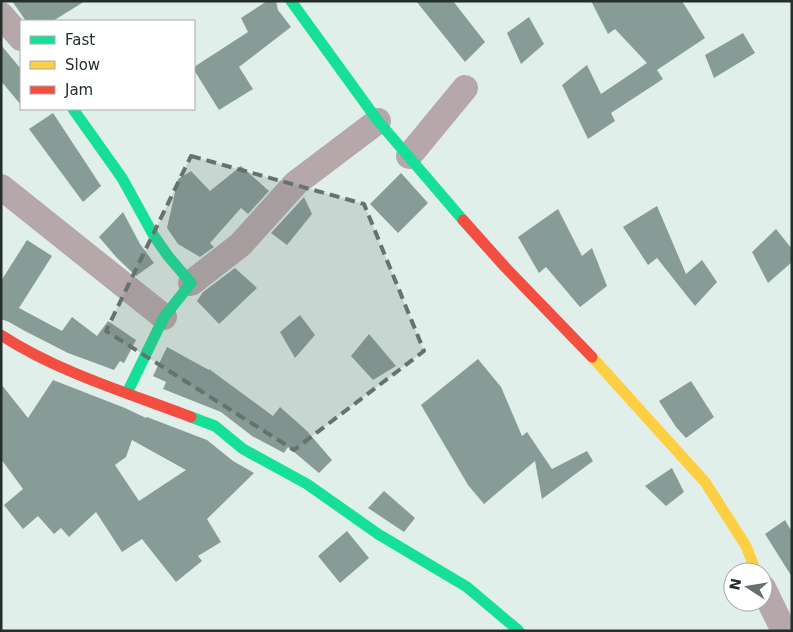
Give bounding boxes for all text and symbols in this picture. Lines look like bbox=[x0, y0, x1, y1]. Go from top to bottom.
legend bbox=[20, 20, 195, 110]
text: Fast bbox=[65, 31, 95, 49]
text: Slow bbox=[65, 56, 100, 74]
text: Jam bbox=[64, 81, 93, 99]
north arrow bbox=[723, 562, 773, 612]
text: N bbox=[726, 577, 744, 592]

